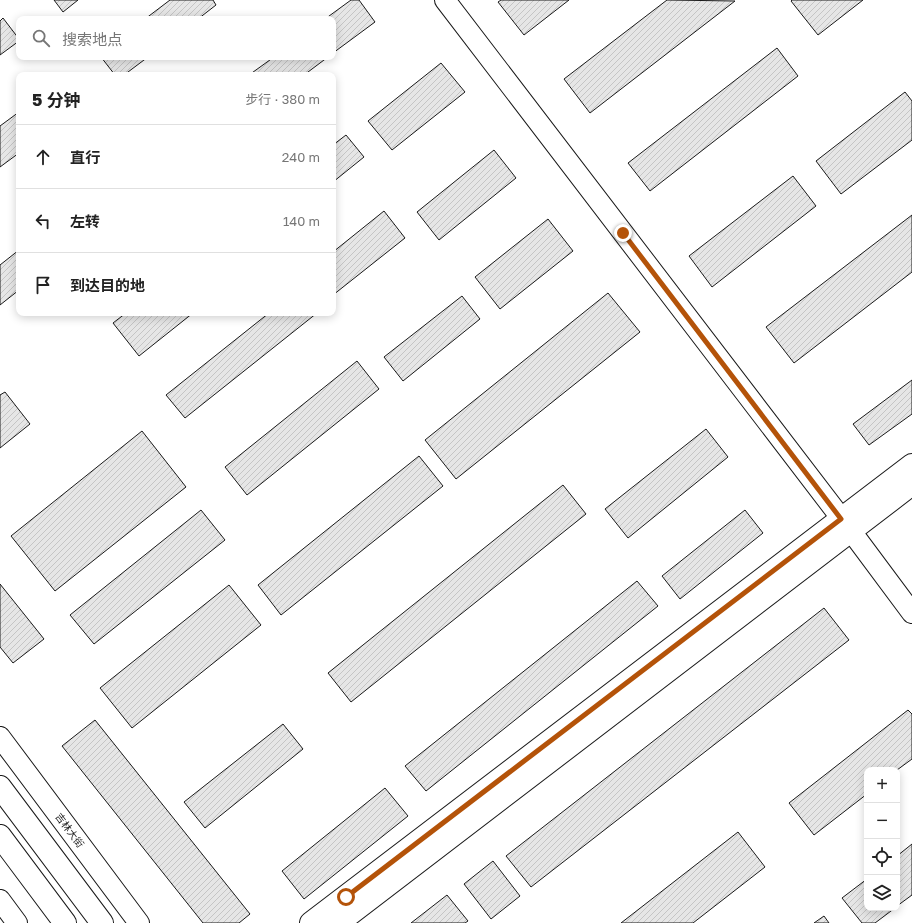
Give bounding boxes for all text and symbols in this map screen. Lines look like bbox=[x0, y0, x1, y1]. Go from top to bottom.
search box bbox=[16, 16, 336, 60]
icon: search bbox=[30, 27, 52, 49]
text: 搜索地点 bbox=[62, 30, 122, 48]
text: 5 分钟 bbox=[32, 89, 81, 110]
text: 步行 · 380 m bbox=[245, 91, 320, 107]
icon: ahead bbox=[32, 146, 54, 168]
text: 直行 bbox=[70, 148, 100, 166]
text: 240 m bbox=[282, 149, 320, 165]
icon: left bbox=[32, 210, 54, 232]
text: 左转 bbox=[70, 212, 100, 230]
text: 140 m bbox=[283, 213, 320, 229]
route end bbox=[614, 224, 632, 242]
icon: arrive bbox=[32, 274, 54, 296]
text: 到达目的地 bbox=[70, 276, 145, 294]
map controls bbox=[864, 767, 900, 911]
button: + bbox=[864, 767, 900, 803]
button: − bbox=[864, 803, 900, 839]
street label: 吉林大街 bbox=[53, 810, 87, 850]
button: locate bbox=[864, 839, 900, 875]
button: layers bbox=[864, 875, 900, 911]
route start bbox=[337, 888, 355, 906]

